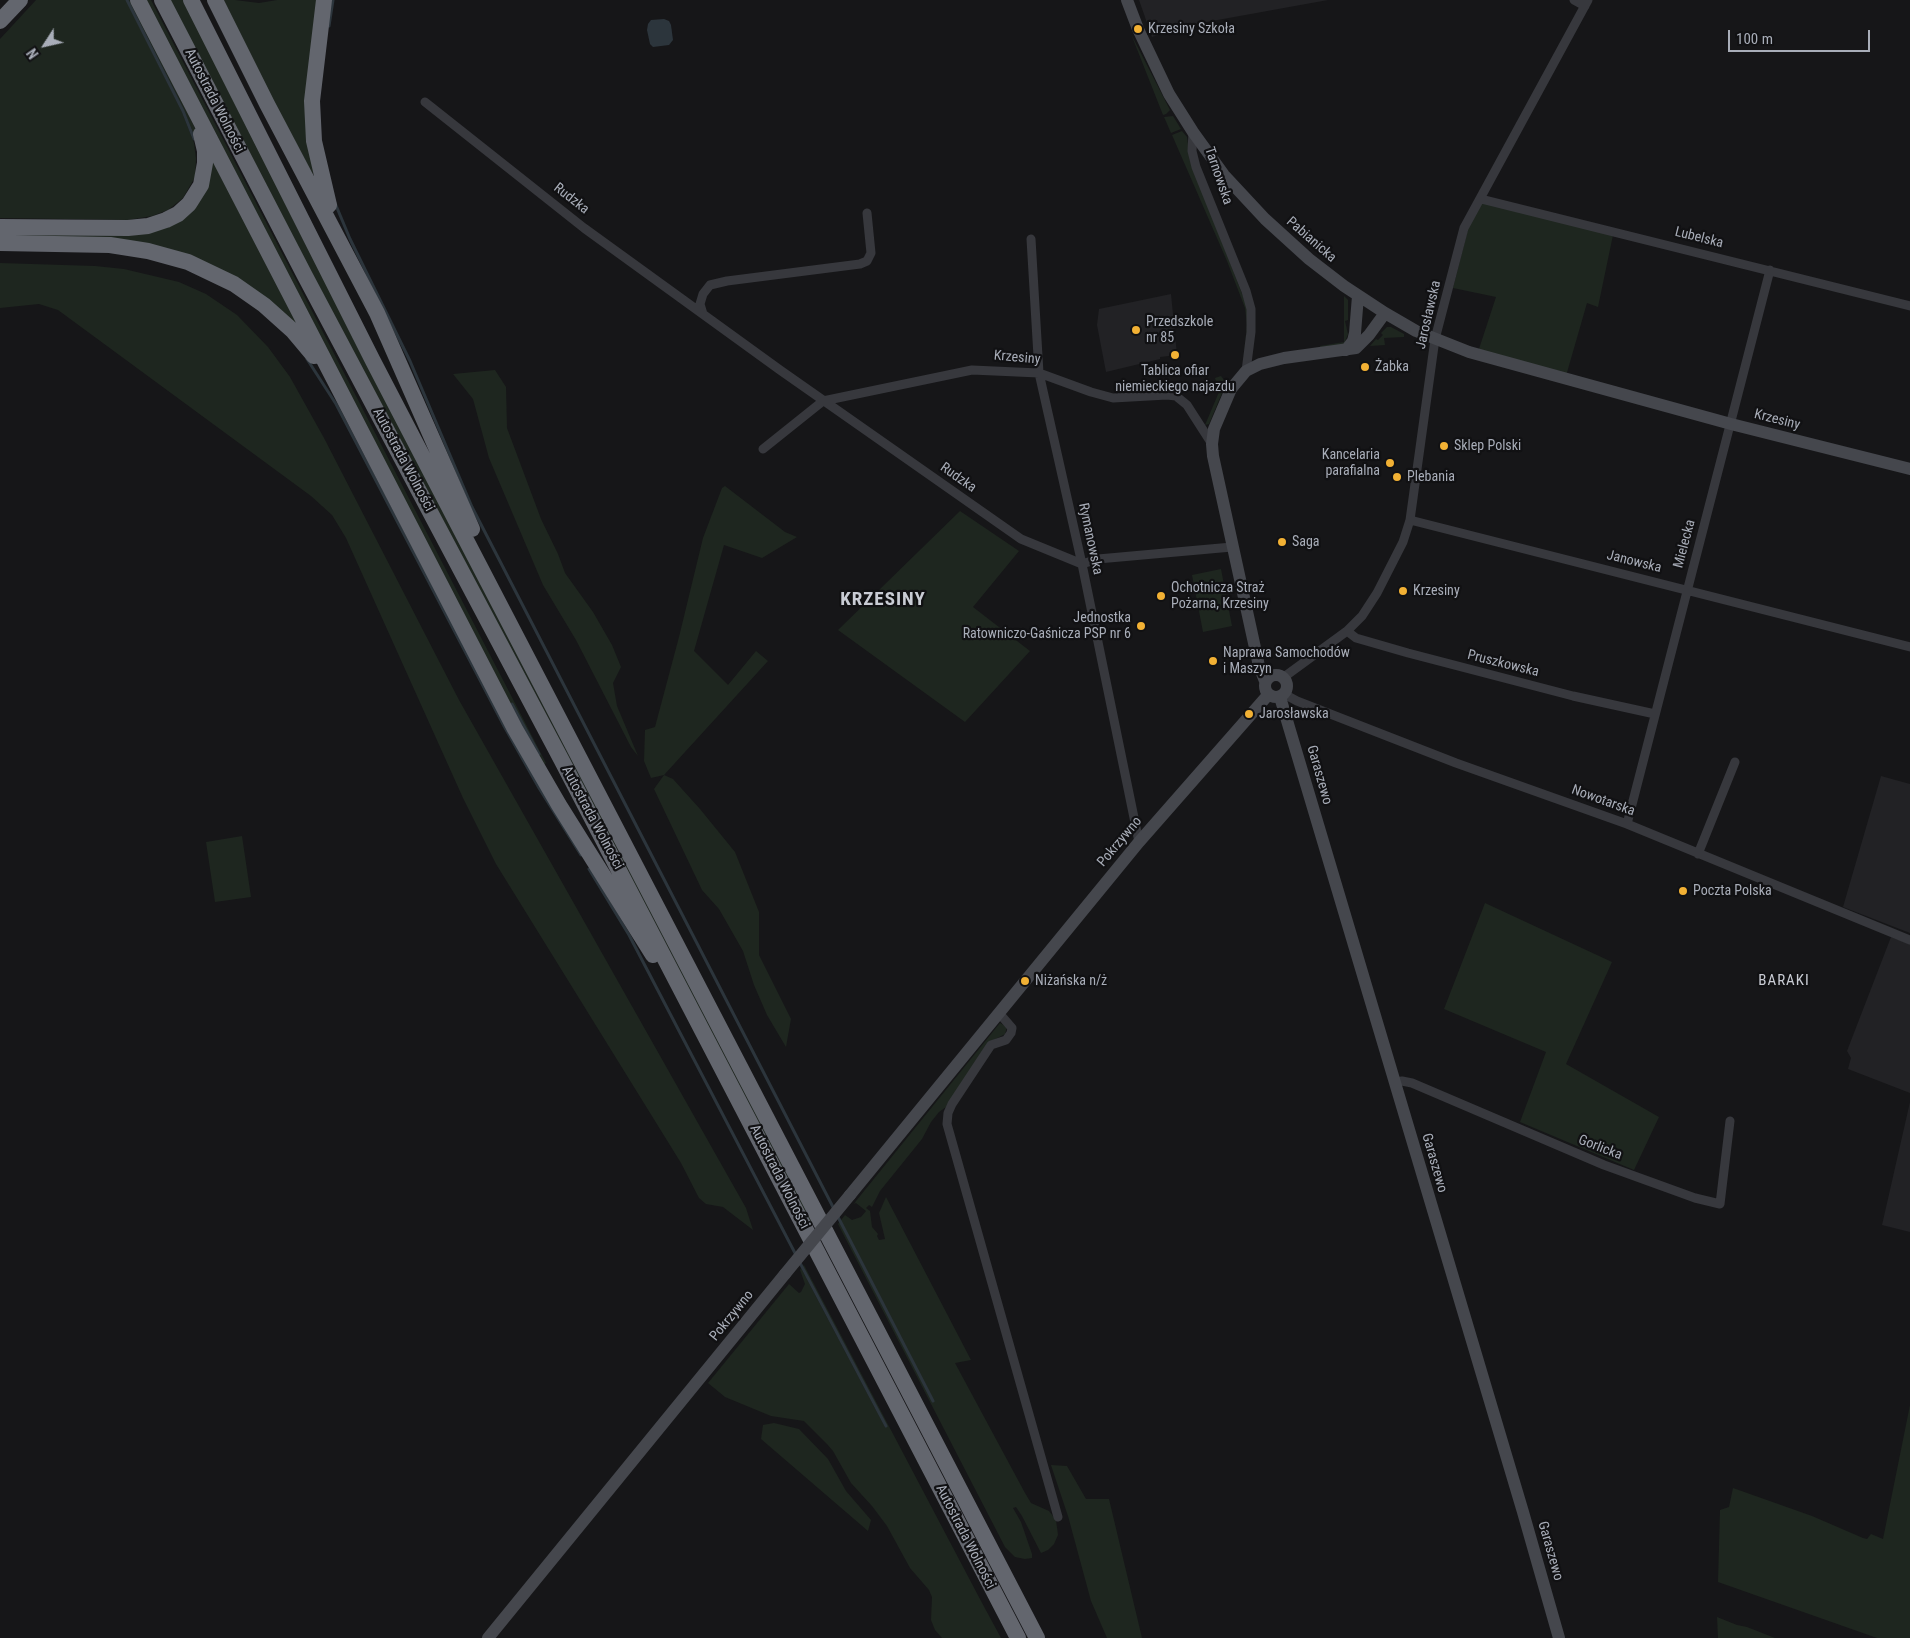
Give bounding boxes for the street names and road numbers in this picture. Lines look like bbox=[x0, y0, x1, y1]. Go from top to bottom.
street label: Autostrada Wolności bbox=[181, 46, 247, 156]
street label: Tarnowska bbox=[1200, 145, 1236, 207]
street label: Rudzka bbox=[550, 180, 592, 218]
street label: Pabianicka bbox=[1283, 214, 1339, 266]
street label: Lubelska bbox=[1673, 224, 1725, 252]
street label: Jarosławska bbox=[1413, 279, 1445, 351]
street label: Krzesiny bbox=[993, 348, 1041, 368]
street label: Autostrada Wolności bbox=[369, 406, 437, 514]
street label: Krzesiny bbox=[1752, 406, 1802, 434]
street label: Rudzka bbox=[937, 460, 979, 496]
street label: Rymanowska bbox=[1074, 502, 1106, 576]
street label: Mielecka bbox=[1670, 518, 1700, 570]
street label: Janowska bbox=[1605, 547, 1663, 577]
street label: Pruszkowska bbox=[1465, 647, 1541, 681]
street label: Garaszewo bbox=[1303, 743, 1335, 807]
street label: Autostrada Wolności bbox=[558, 764, 626, 872]
street label: Nowotarska bbox=[1569, 782, 1637, 820]
street label: Pokrzywno bbox=[1094, 814, 1146, 870]
street label: Autostrada Wolności bbox=[746, 1122, 812, 1232]
street label: Garaszewo bbox=[1418, 1131, 1450, 1195]
street label: Gorlicka bbox=[1576, 1132, 1624, 1164]
street label: Pokrzywno bbox=[707, 1287, 757, 1345]
street label: Autostrada Wolności bbox=[932, 1482, 998, 1592]
street label: Garaszewo bbox=[1534, 1519, 1566, 1583]

